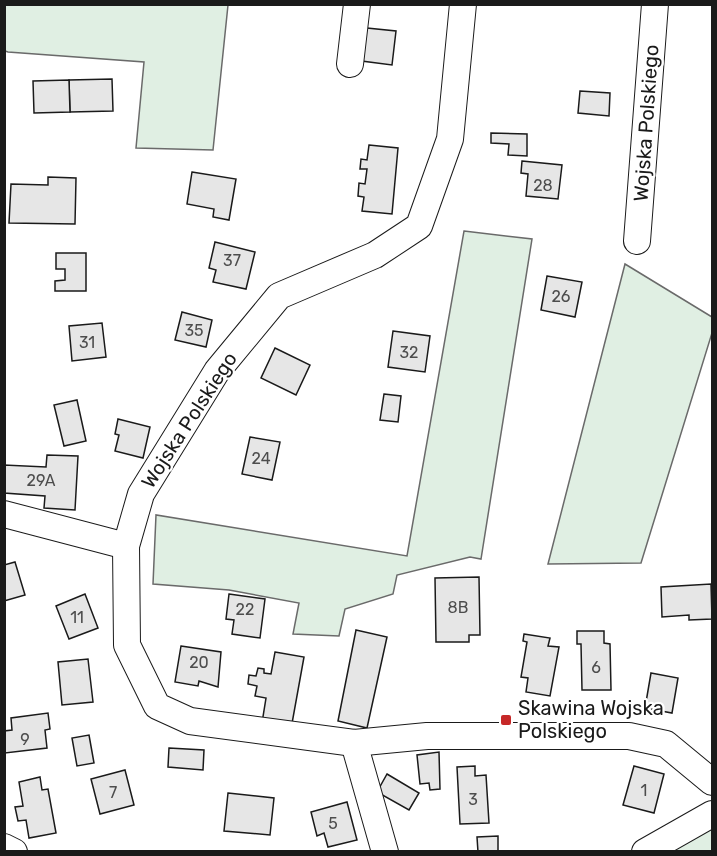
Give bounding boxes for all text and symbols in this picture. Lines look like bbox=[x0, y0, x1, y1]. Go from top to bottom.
street label: Wojska Polskiego bbox=[629, 44, 663, 202]
house number: 28 bbox=[533, 176, 553, 195]
house number: 37 bbox=[223, 251, 241, 270]
house number: 26 bbox=[551, 287, 571, 306]
house number: 35 bbox=[184, 321, 204, 340]
house number: 31 bbox=[79, 333, 95, 352]
house number: 32 bbox=[399, 343, 419, 362]
street label: Wojska Polskiego bbox=[136, 347, 242, 493]
house number: 24 bbox=[251, 449, 271, 468]
house number: 29A bbox=[26, 471, 56, 490]
house number: 8B bbox=[448, 598, 468, 617]
house number: 22 bbox=[236, 600, 254, 619]
house number: 11 bbox=[70, 608, 84, 627]
house number: 20 bbox=[189, 653, 209, 672]
house number: 6 bbox=[591, 658, 601, 677]
place label: Skawina Wojska Polskiego bbox=[518, 696, 664, 743]
marker: Skawina Wojska Polskiego bbox=[499, 713, 513, 727]
house number: 9 bbox=[20, 730, 30, 749]
house number: 1 bbox=[641, 781, 647, 800]
house number: 7 bbox=[109, 783, 117, 802]
house number: 3 bbox=[468, 790, 478, 809]
house number: 5 bbox=[328, 814, 338, 833]

